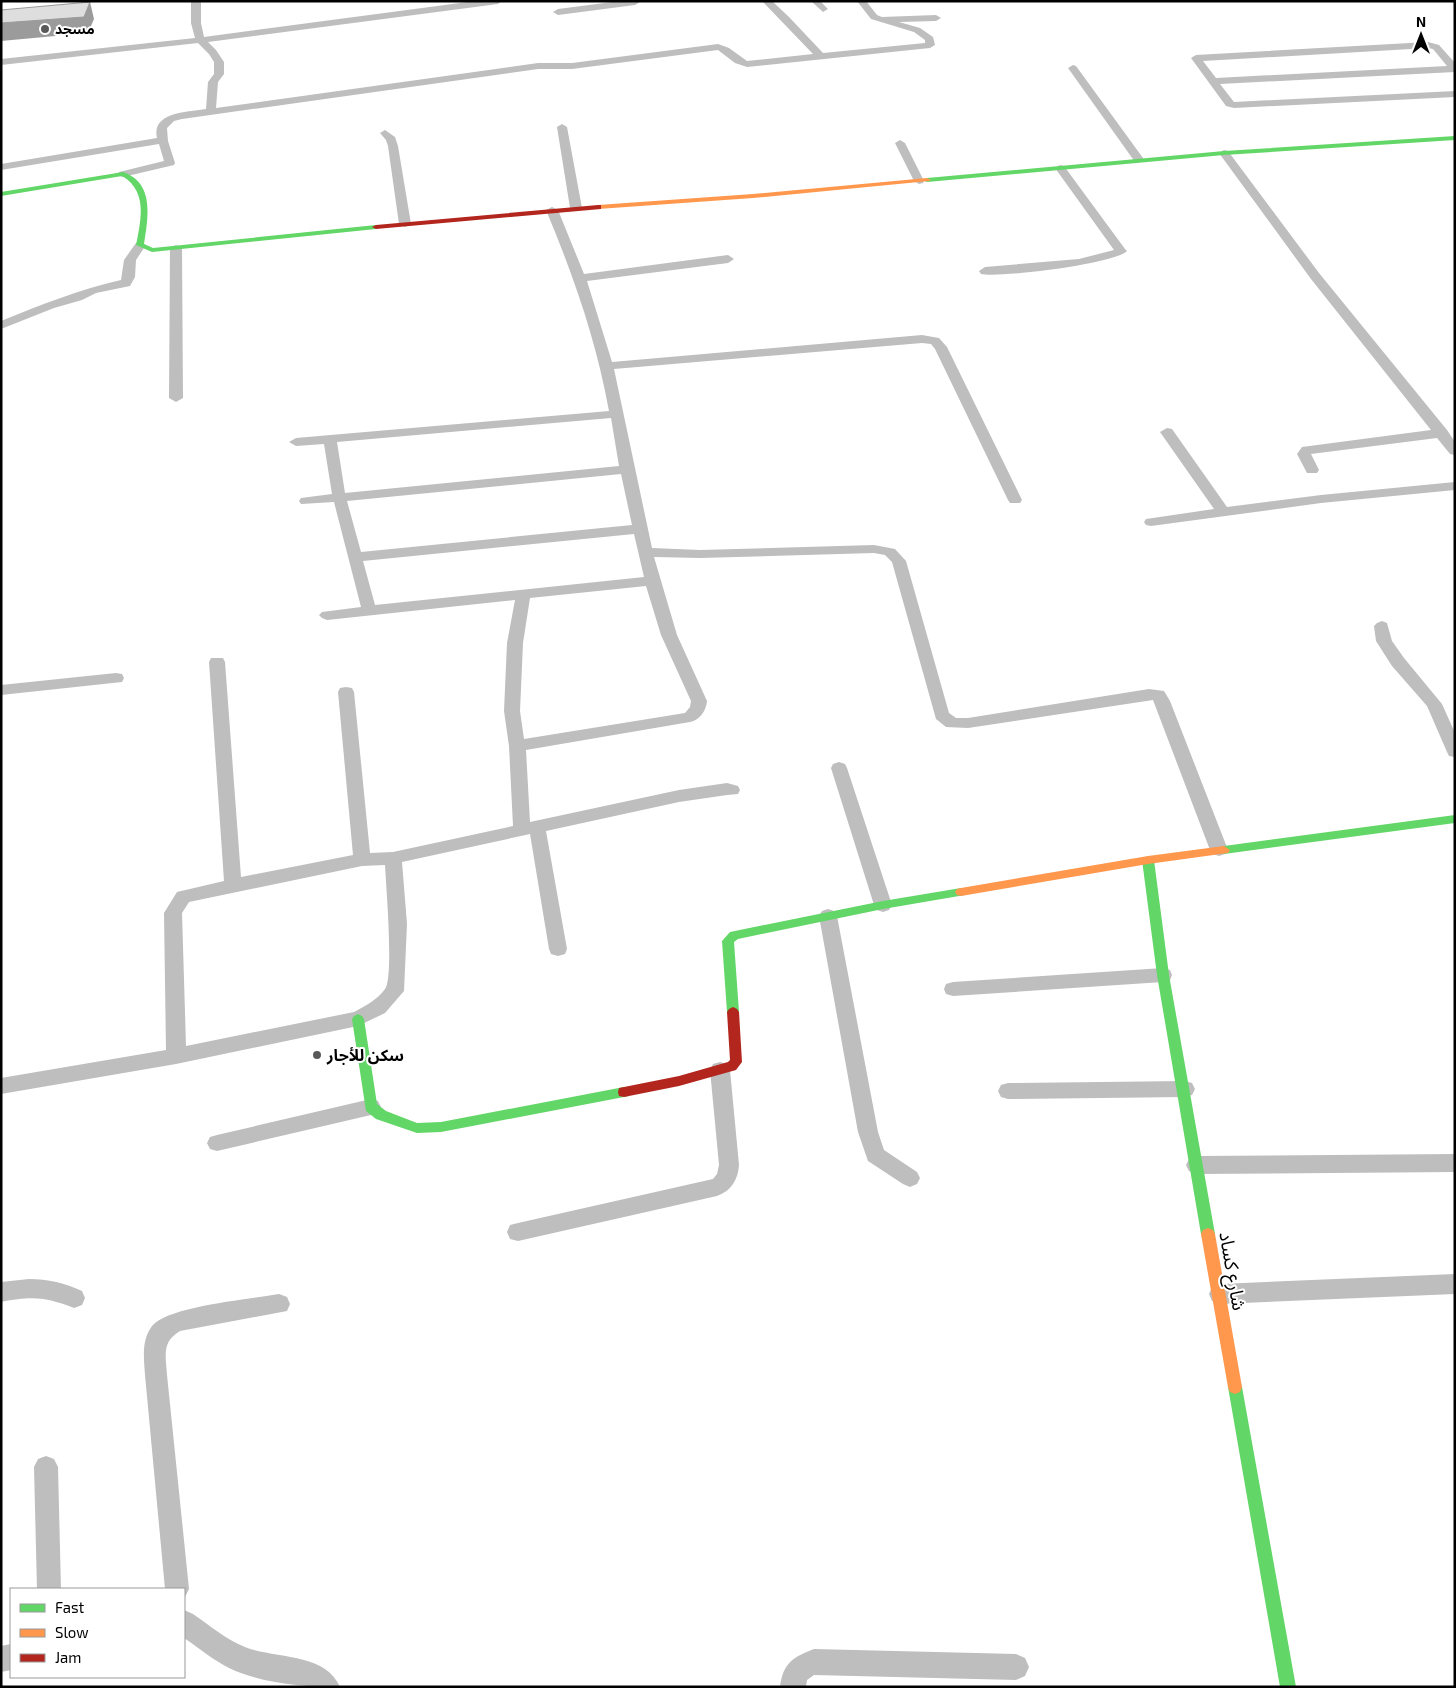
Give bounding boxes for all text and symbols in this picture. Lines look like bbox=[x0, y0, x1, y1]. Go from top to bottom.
north arrow bbox=[1396, 10, 1446, 60]
text: N bbox=[1416, 13, 1426, 30]
place label: مسجد bbox=[55, 20, 95, 37]
marker: مسجد bbox=[39, 23, 51, 35]
place label: سكن للأجار bbox=[326, 1045, 404, 1065]
marker: سكن للأجار bbox=[311, 1049, 323, 1061]
street label: شارع كساد bbox=[1212, 1230, 1252, 1313]
legend bbox=[10, 1588, 185, 1678]
text: Fast bbox=[55, 1598, 85, 1616]
text: Slow bbox=[55, 1623, 89, 1641]
text: Jam bbox=[55, 1648, 81, 1666]

